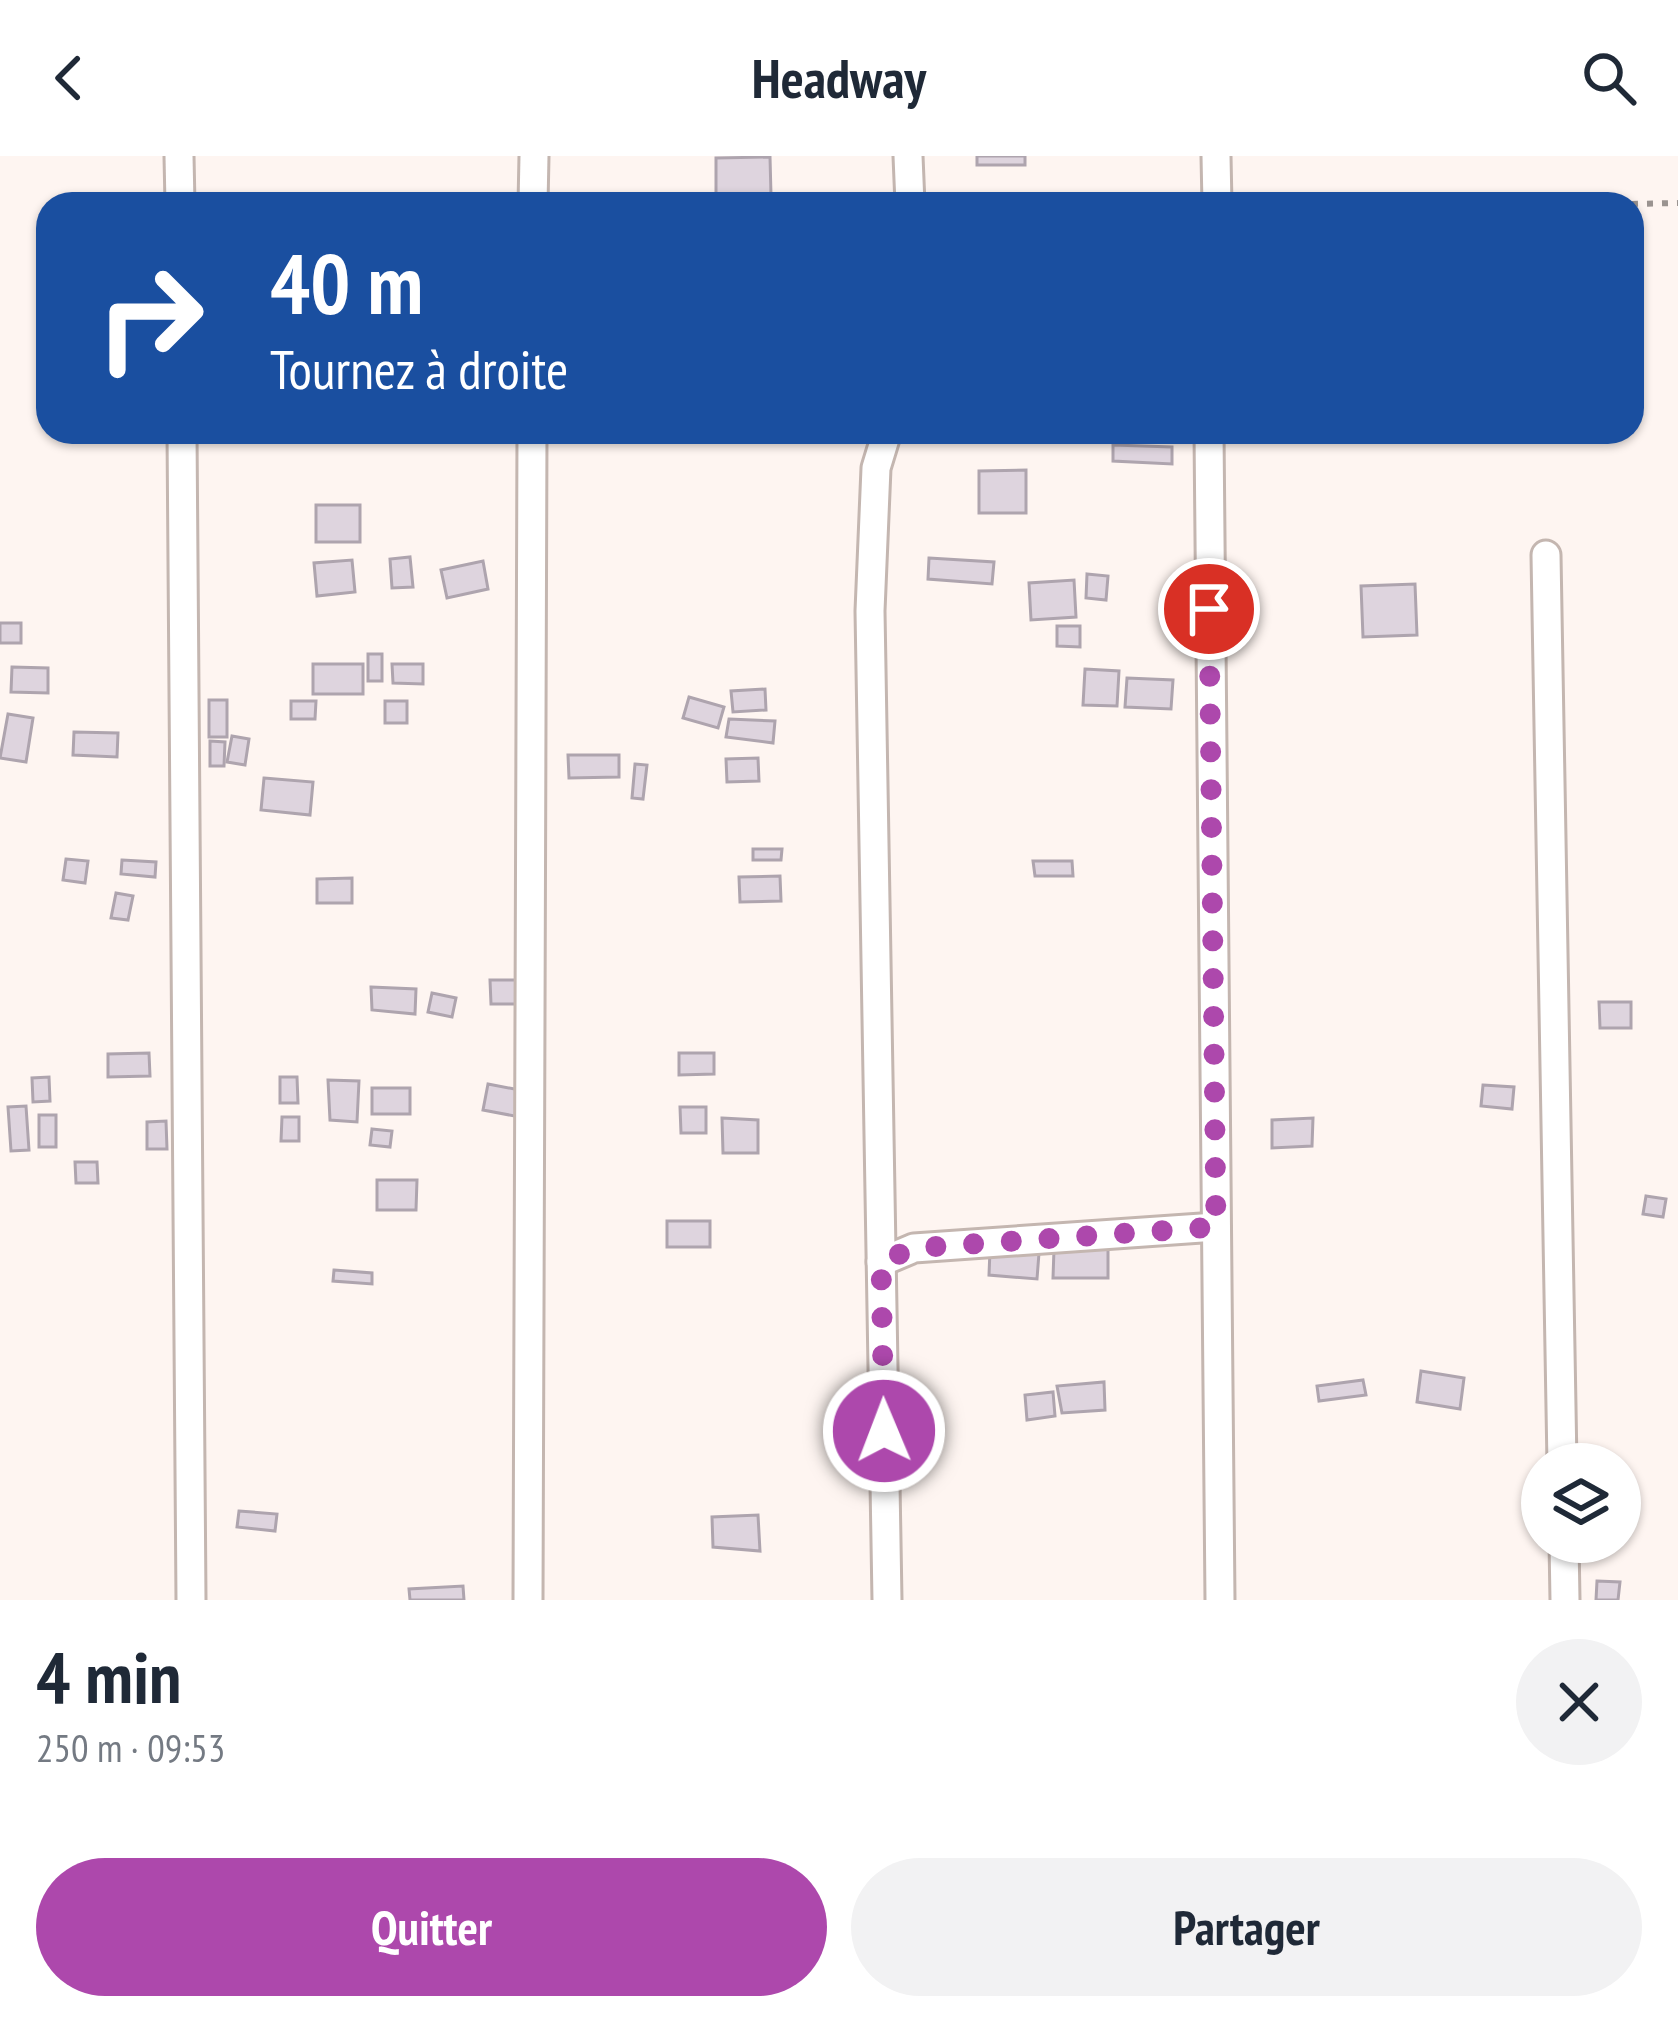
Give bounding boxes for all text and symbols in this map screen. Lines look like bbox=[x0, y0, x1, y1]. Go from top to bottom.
text: Headway bbox=[752, 43, 926, 113]
icon: back bbox=[36, 45, 102, 111]
icon: search bbox=[1576, 45, 1642, 111]
text: 40 m bbox=[270, 228, 423, 337]
icon: right bbox=[72, 240, 228, 396]
text: Tournez à droite bbox=[270, 334, 568, 404]
pin bbox=[1158, 558, 1260, 660]
icon: arrive bbox=[1176, 576, 1242, 642]
position arrow bbox=[821, 1368, 947, 1494]
map controls bbox=[1521, 1443, 1641, 1563]
button: layers bbox=[1521, 1443, 1641, 1563]
text: 4 min bbox=[36, 1630, 181, 1723]
button: close bbox=[1516, 1639, 1642, 1765]
text: 250 m · 09:53 bbox=[36, 1722, 225, 1773]
button: Quitter bbox=[36, 1858, 827, 1996]
button: Partager bbox=[851, 1858, 1642, 1996]

